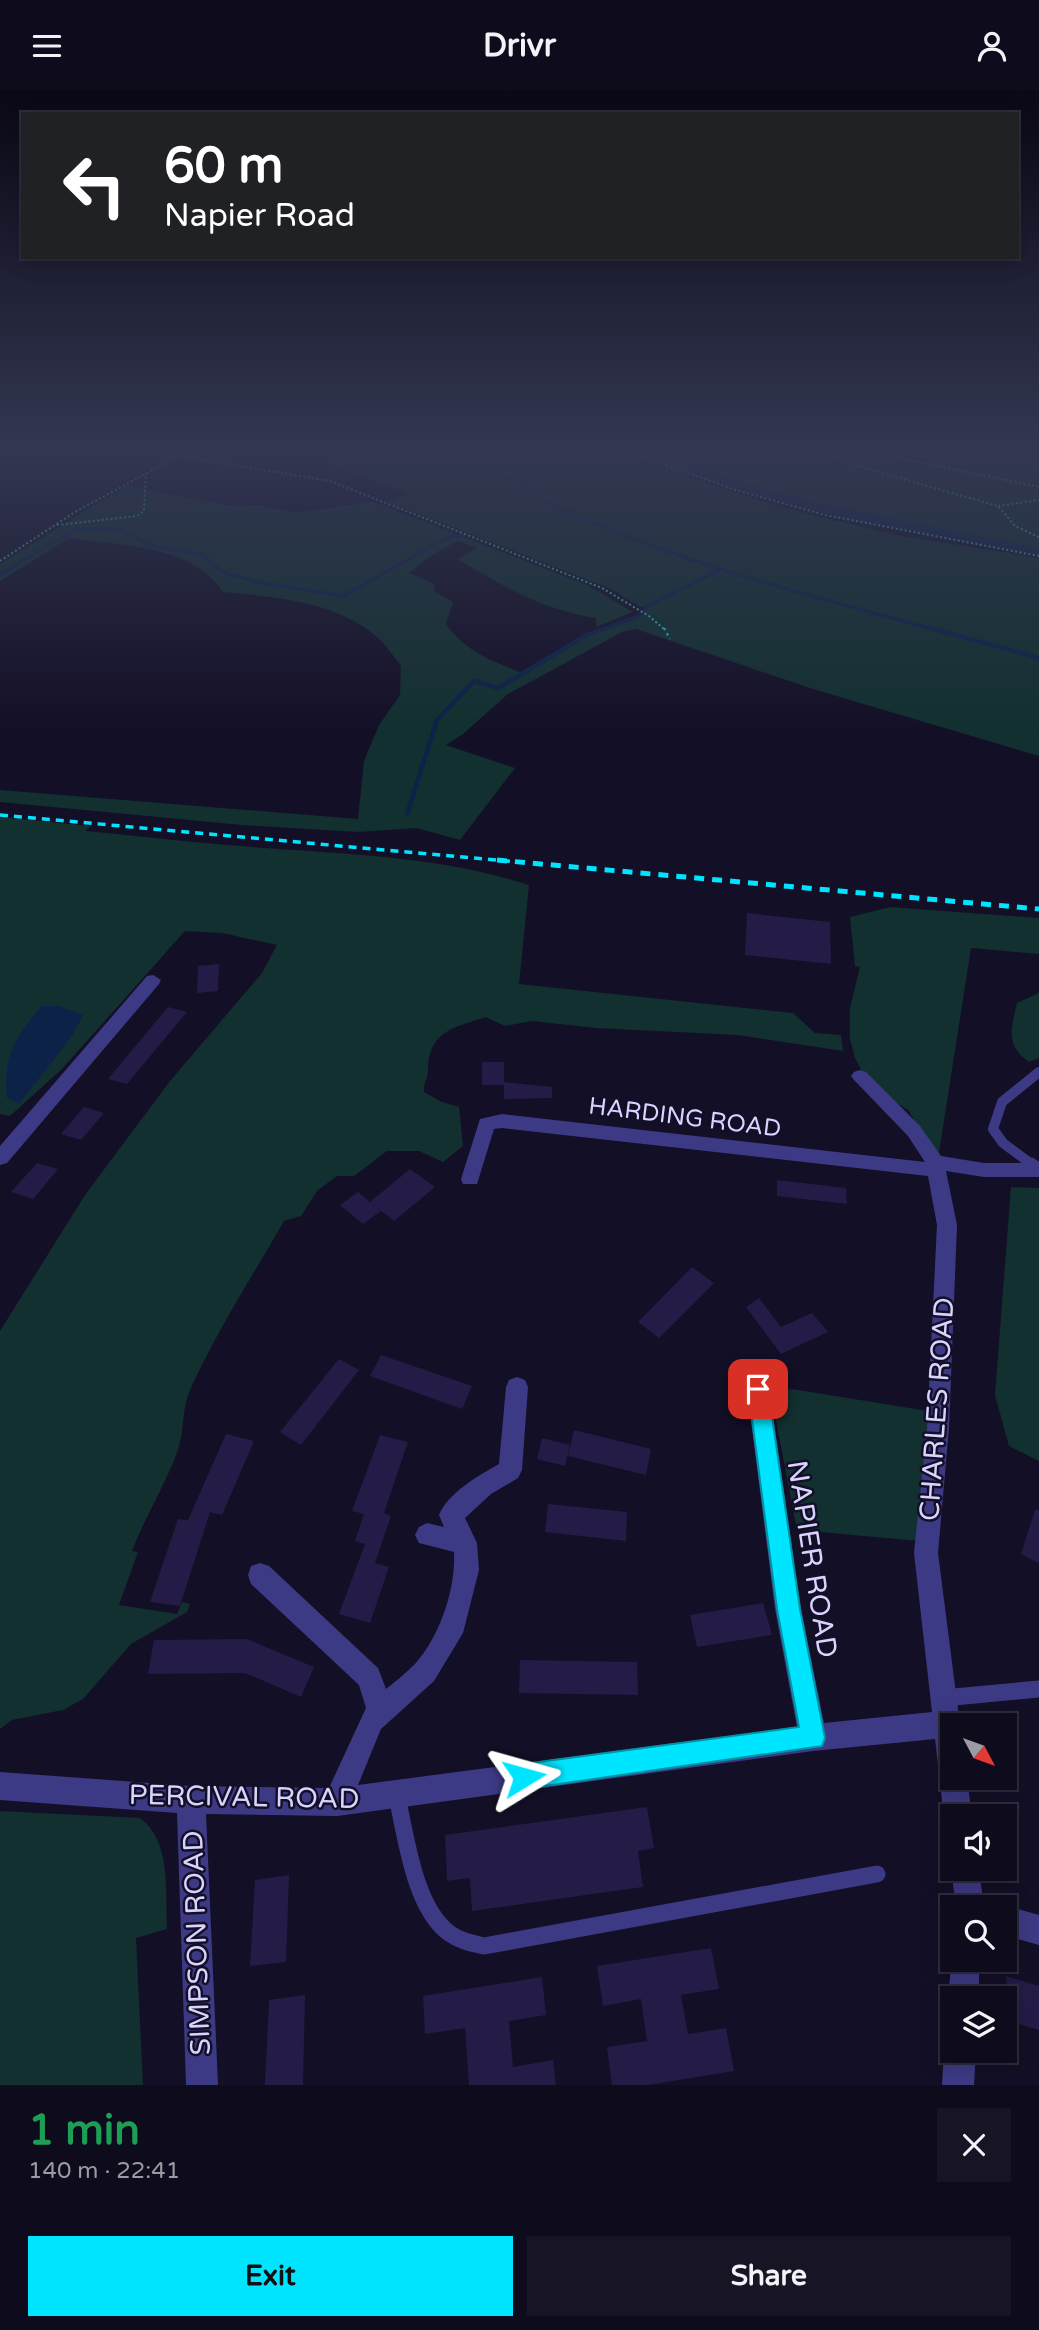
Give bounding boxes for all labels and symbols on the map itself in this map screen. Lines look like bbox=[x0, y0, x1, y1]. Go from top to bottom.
street label: HARDING ROAD bbox=[587, 1091, 783, 1144]
street label: CHARLES ROAD bbox=[912, 1296, 962, 1522]
pin bbox=[728, 1359, 788, 1419]
street label: NAPIER ROAD bbox=[780, 1458, 844, 1660]
north arrow bbox=[940, 1713, 1017, 1790]
position arrow bbox=[487, 1740, 561, 1814]
street label: PERCIVAL ROAD bbox=[128, 1778, 360, 1816]
street label: SIMPSON ROAD bbox=[176, 1830, 218, 2056]

